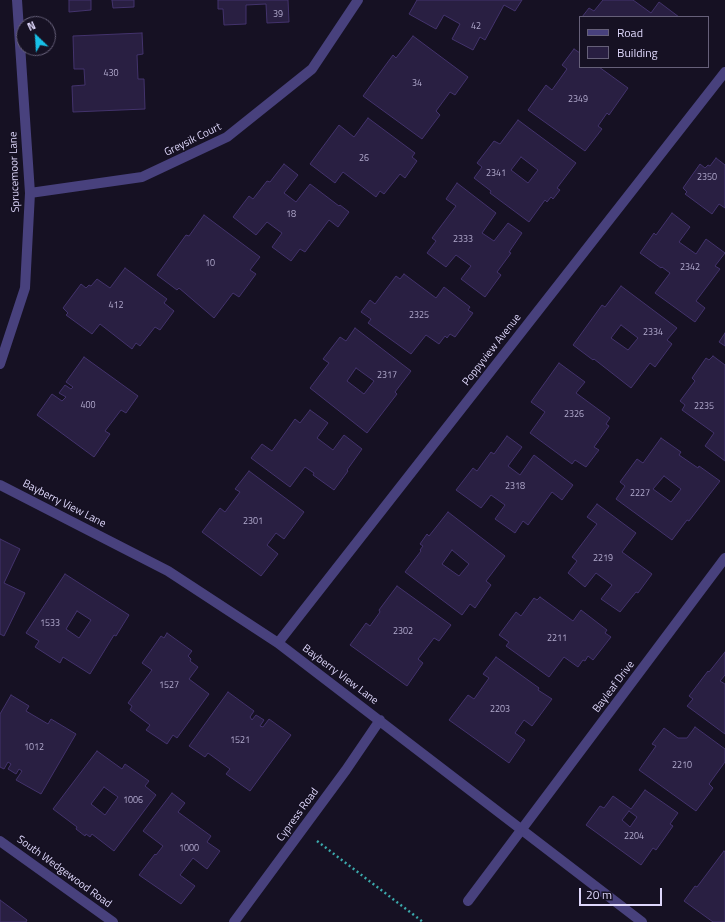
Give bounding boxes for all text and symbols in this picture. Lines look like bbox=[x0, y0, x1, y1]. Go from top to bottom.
house number: 39 bbox=[273, 10, 283, 20]
north arrow bbox=[16, 16, 56, 56]
legend bbox=[579, 16, 709, 68]
text: N bbox=[25, 17, 38, 35]
house number: 42 bbox=[471, 22, 481, 32]
text: Road bbox=[617, 23, 643, 42]
text: Building bbox=[617, 43, 658, 62]
house number: 430 bbox=[103, 69, 119, 79]
house number: 34 bbox=[412, 79, 422, 89]
house number: 2349 bbox=[568, 95, 588, 105]
street label: Greysik Court bbox=[162, 121, 224, 159]
street label: Sprucemoor Lane bbox=[7, 131, 23, 213]
house number: 26 bbox=[359, 154, 369, 164]
house number: 2341 bbox=[486, 169, 506, 179]
house number: 2350 bbox=[697, 173, 717, 183]
house number: 18 bbox=[286, 210, 296, 220]
house number: 2333 bbox=[453, 235, 473, 245]
house number: 10 bbox=[205, 259, 215, 269]
house number: 2342 bbox=[680, 263, 700, 273]
house number: 412 bbox=[108, 301, 124, 311]
house number: 2325 bbox=[409, 311, 429, 321]
street label: Poppyview Avenue bbox=[460, 311, 524, 389]
house number: 2334 bbox=[643, 328, 663, 338]
house number: 2317 bbox=[377, 371, 397, 381]
house number: 400 bbox=[80, 401, 96, 411]
house number: 2235 bbox=[694, 402, 714, 412]
house number: 2326 bbox=[564, 410, 584, 420]
street label: Bayberry View Lane bbox=[20, 477, 108, 531]
house number: 2318 bbox=[505, 482, 525, 492]
house number: 2227 bbox=[630, 489, 650, 499]
house number: 2301 bbox=[243, 517, 263, 527]
house number: 2219 bbox=[593, 554, 613, 564]
house number: 1533 bbox=[40, 619, 60, 629]
house number: 2302 bbox=[393, 627, 413, 637]
house number: 2211 bbox=[547, 634, 567, 644]
street label: Bayberry View Lane bbox=[299, 642, 381, 708]
street label: Bayleaf Drive bbox=[590, 659, 638, 715]
house number: 1527 bbox=[159, 681, 179, 691]
house number: 2203 bbox=[490, 705, 510, 715]
house number: 1521 bbox=[230, 736, 250, 746]
house number: 1012 bbox=[24, 743, 44, 753]
house number: 2210 bbox=[672, 761, 692, 771]
street label: Cypress Road bbox=[274, 786, 322, 844]
house number: 1006 bbox=[123, 796, 143, 806]
house number: 2204 bbox=[624, 832, 644, 842]
street label: South Wedgewood Road bbox=[14, 833, 114, 911]
house number: 1000 bbox=[179, 844, 199, 854]
scale bar bbox=[581, 880, 664, 906]
text: 20 m bbox=[586, 885, 612, 904]

